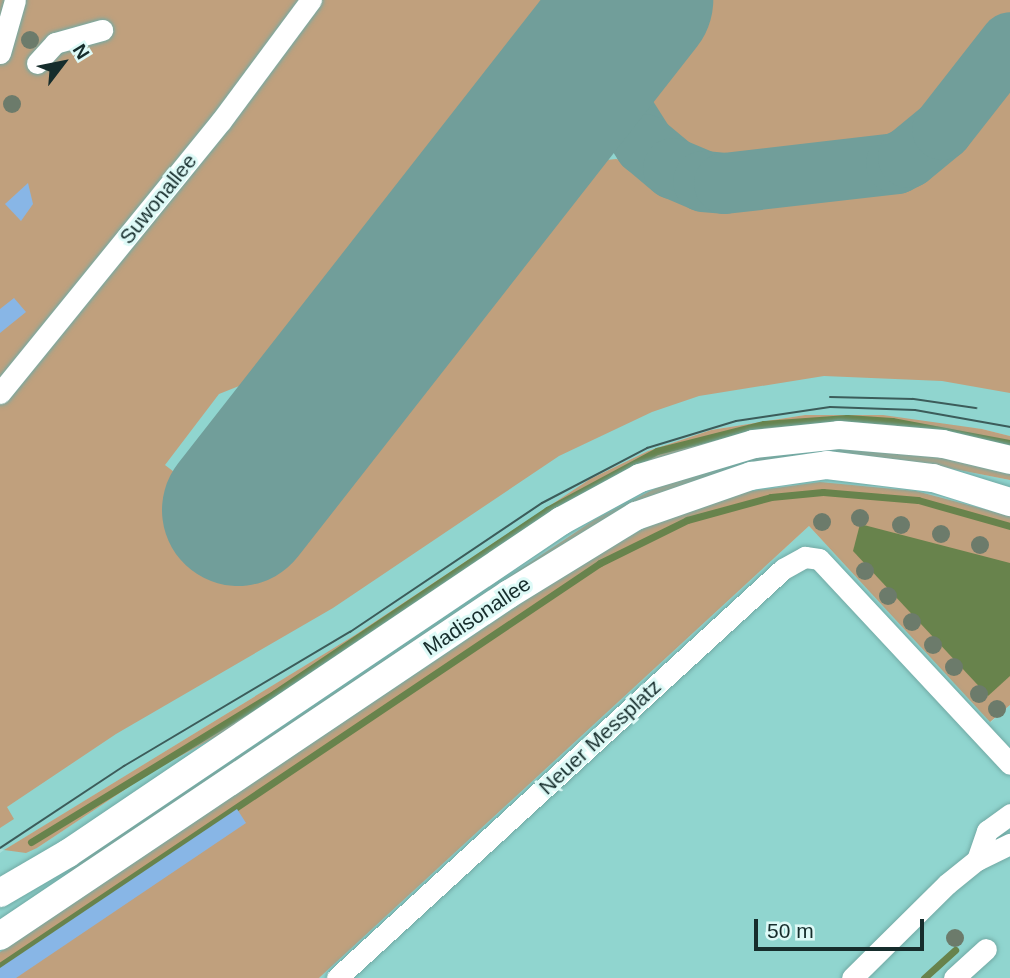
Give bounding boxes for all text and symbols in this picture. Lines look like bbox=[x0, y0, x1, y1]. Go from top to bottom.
north arrow bbox=[28, 28, 98, 98]
text: N bbox=[69, 40, 94, 63]
street label: Suwonallee bbox=[114, 149, 202, 249]
street label: Madisonallee bbox=[419, 571, 535, 661]
street label: Neuer Messplatz bbox=[534, 674, 666, 800]
scale bar bbox=[758, 904, 928, 948]
text: 50 m bbox=[767, 919, 814, 942]

